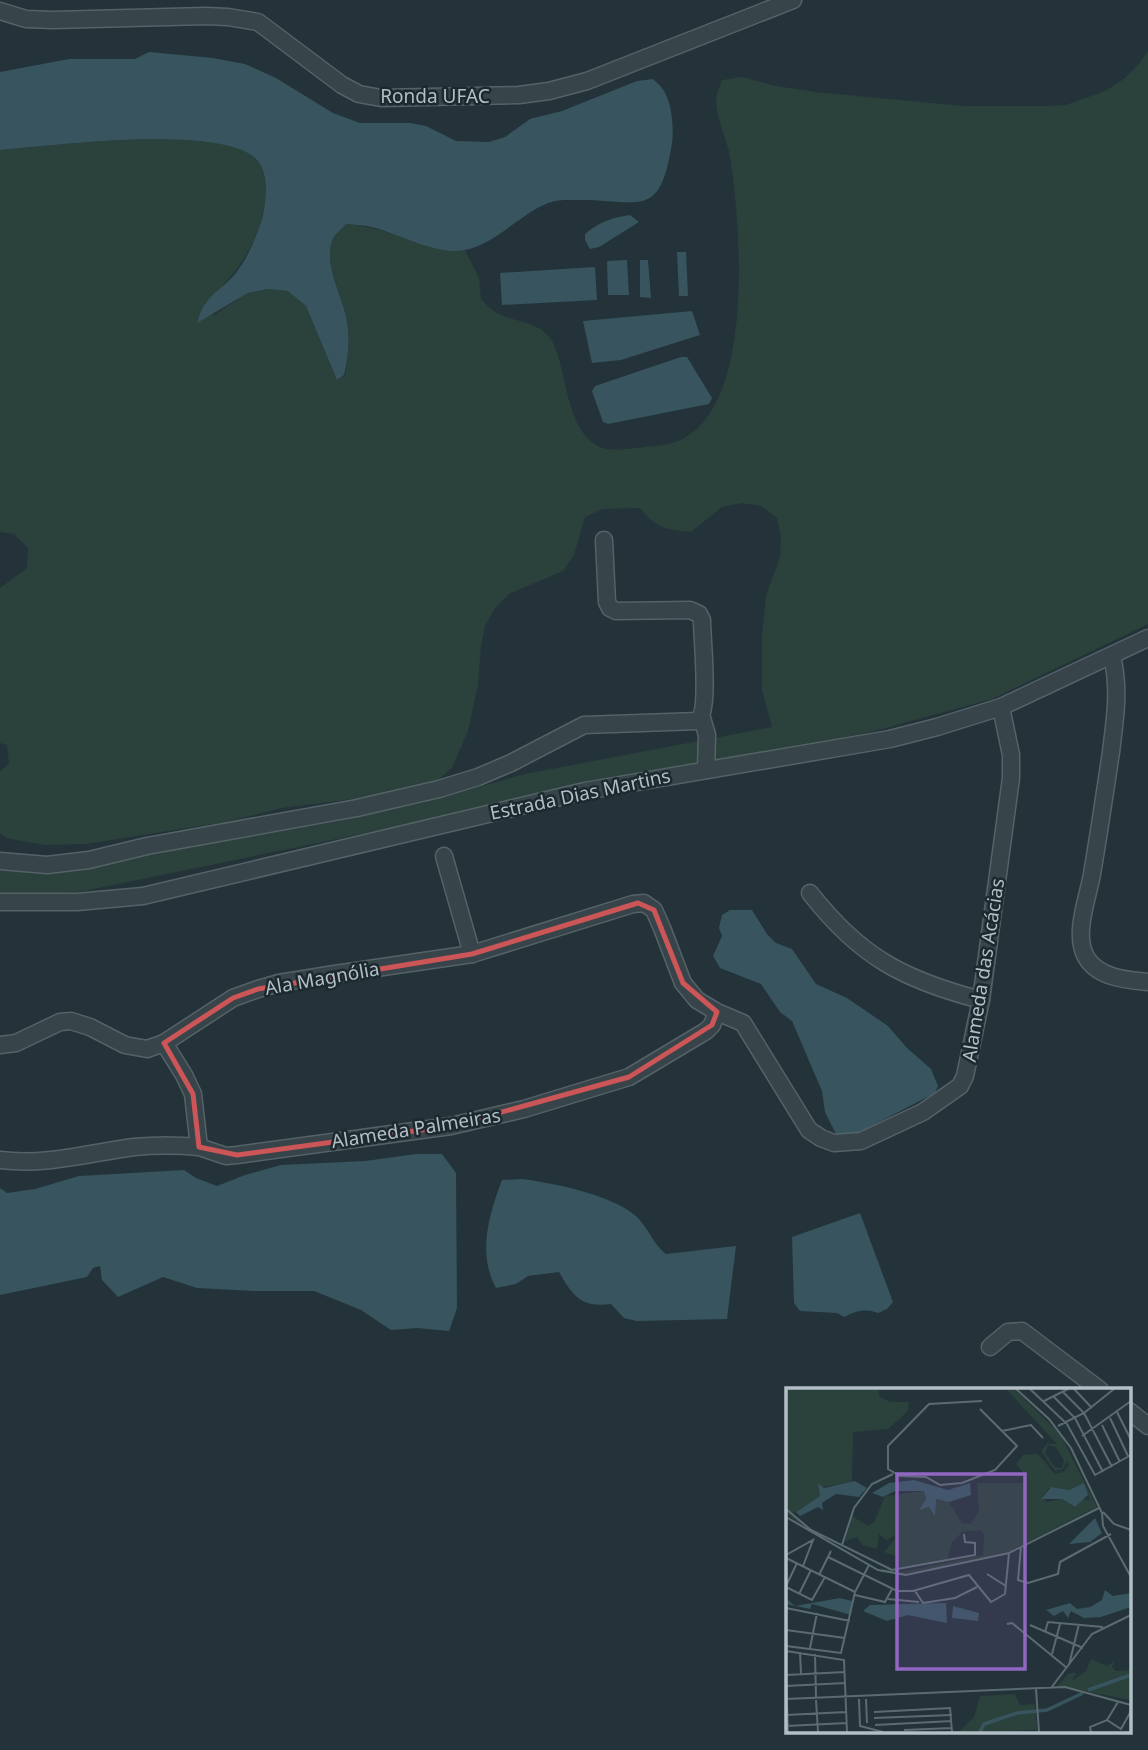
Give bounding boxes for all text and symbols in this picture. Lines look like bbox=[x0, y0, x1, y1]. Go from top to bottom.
street label: Ronda UFAC bbox=[380, 83, 490, 109]
street label: Estrada Dias Martins bbox=[487, 762, 673, 826]
street label: Alameda das Acácias bbox=[956, 876, 1010, 1064]
street label: Ala Magnólia bbox=[263, 955, 381, 1001]
street label: Alameda Palmeiras bbox=[329, 1102, 503, 1154]
inset map bbox=[786, 1388, 1130, 1732]

